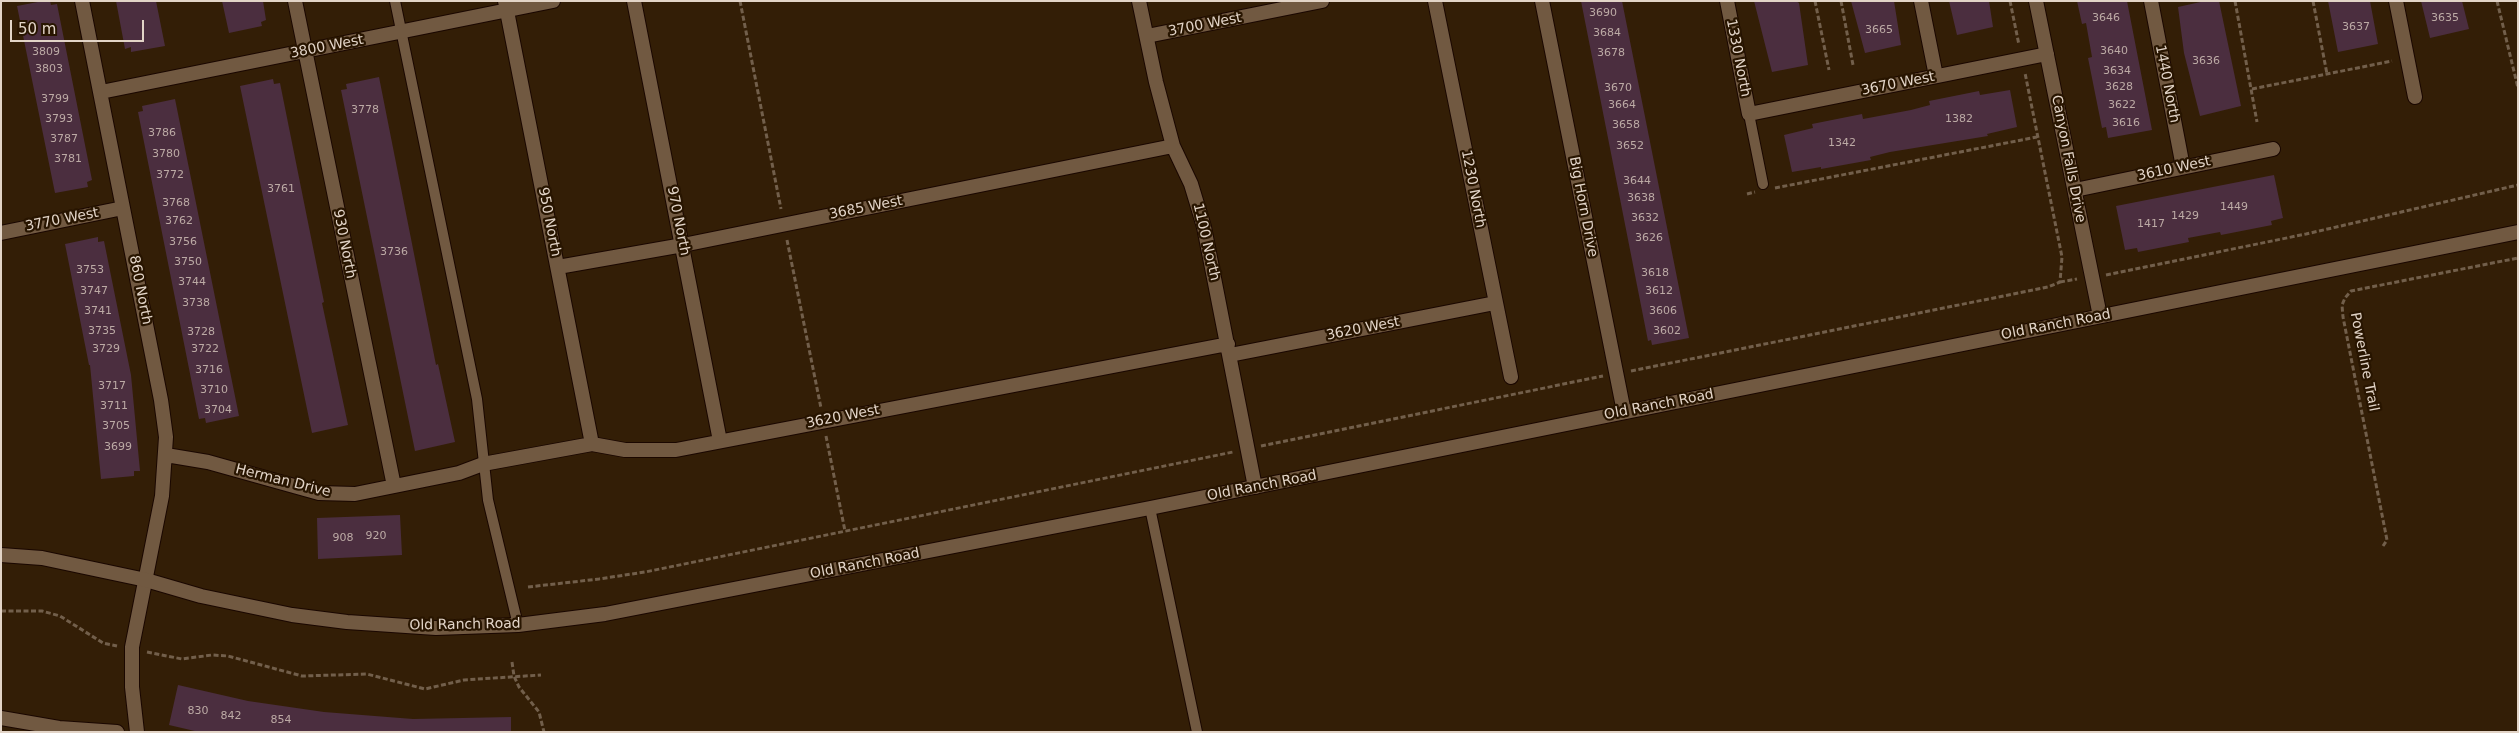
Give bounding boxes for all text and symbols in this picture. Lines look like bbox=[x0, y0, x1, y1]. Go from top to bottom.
house number: 3690 bbox=[1589, 6, 1617, 20]
scale bar bbox=[12, 10, 146, 42]
street label: 3700 West bbox=[1167, 10, 1243, 40]
house number: 3646 bbox=[2092, 11, 2120, 25]
house number: 3635 bbox=[2431, 11, 2459, 25]
street label: 1330 North bbox=[1722, 18, 1754, 98]
text: 50 m bbox=[18, 20, 56, 38]
house number: 3637 bbox=[2342, 20, 2370, 34]
house number: 3665 bbox=[1865, 23, 1893, 37]
house number: 3684 bbox=[1593, 26, 1621, 40]
street label: 3800 West bbox=[289, 32, 365, 62]
house number: 3640 bbox=[2100, 44, 2128, 58]
street label: 1440 North bbox=[2151, 44, 2183, 124]
house number: 3809 bbox=[32, 45, 60, 59]
house number: 3678 bbox=[1597, 46, 1625, 60]
house number: 3636 bbox=[2192, 54, 2220, 68]
house number: 3803 bbox=[35, 62, 63, 76]
house number: 3634 bbox=[2103, 64, 2131, 78]
street label: 3670 West bbox=[1860, 69, 1936, 99]
house number: 3628 bbox=[2105, 80, 2133, 94]
house number: 3670 bbox=[1604, 81, 1632, 95]
house number: 3799 bbox=[41, 92, 69, 106]
street label: Canyon Falls Drive bbox=[2047, 94, 2089, 224]
house number: 3664 bbox=[1608, 98, 1636, 112]
house number: 3622 bbox=[2108, 98, 2136, 112]
house number: 3778 bbox=[351, 103, 379, 117]
house number: 3793 bbox=[45, 112, 73, 126]
house number: 1382 bbox=[1945, 112, 1973, 126]
house number: 3616 bbox=[2112, 116, 2140, 130]
house number: 3658 bbox=[1612, 118, 1640, 132]
house number: 3786 bbox=[148, 126, 176, 140]
house number: 3787 bbox=[50, 132, 78, 146]
house number: 1342 bbox=[1828, 136, 1856, 150]
house number: 3652 bbox=[1616, 139, 1644, 153]
house number: 3780 bbox=[152, 147, 180, 161]
street label: 1230 North bbox=[1457, 149, 1489, 229]
house number: 3781 bbox=[54, 152, 82, 166]
street label: 3610 West bbox=[2136, 153, 2212, 185]
street label: Big Horn Drive bbox=[1565, 155, 1601, 259]
house number: 3772 bbox=[156, 168, 184, 182]
house number: 3644 bbox=[1623, 174, 1651, 188]
house number: 3761 bbox=[267, 182, 295, 196]
street label: 970 North bbox=[663, 185, 693, 257]
street label: 950 North bbox=[534, 186, 564, 258]
house number: 3638 bbox=[1627, 191, 1655, 205]
street label: 3685 West bbox=[828, 193, 904, 223]
house number: 3768 bbox=[162, 196, 190, 210]
house number: 1449 bbox=[2220, 200, 2248, 214]
street label: 1100 North bbox=[1189, 202, 1223, 282]
street label: 3770 West bbox=[24, 205, 100, 235]
street label: 930 North bbox=[329, 208, 359, 280]
house number: 1429 bbox=[2171, 209, 2199, 223]
house number: 3632 bbox=[1631, 211, 1659, 225]
house number: 3762 bbox=[165, 214, 193, 228]
house number: 1417 bbox=[2137, 217, 2165, 231]
house number: 3626 bbox=[1635, 231, 1663, 245]
house number: 3756 bbox=[169, 235, 197, 249]
house number: 3736 bbox=[380, 245, 408, 259]
street label: 860 North bbox=[125, 254, 155, 326]
house number: 3750 bbox=[174, 255, 202, 269]
house number: 3753 bbox=[76, 263, 104, 277]
house number: 3618 bbox=[1641, 266, 1669, 280]
house number: 3744 bbox=[178, 275, 206, 289]
house number: 3747 bbox=[80, 284, 108, 298]
house number: 3612 bbox=[1645, 284, 1673, 298]
house number: 3738 bbox=[182, 296, 210, 310]
house number: 3741 bbox=[84, 304, 112, 318]
house number: 3606 bbox=[1649, 304, 1677, 318]
street label: Old Ranch Road bbox=[2000, 306, 2112, 344]
street label: Powerline Trail bbox=[2346, 311, 2382, 413]
street label: 3620 West bbox=[1325, 314, 1401, 344]
house number: 3735 bbox=[88, 324, 116, 338]
house number: 3602 bbox=[1653, 324, 1681, 338]
house number: 3728 bbox=[187, 325, 215, 339]
house number: 3729 bbox=[92, 342, 120, 356]
house number: 3722 bbox=[191, 342, 219, 356]
house number: 3716 bbox=[195, 363, 223, 377]
house number: 3717 bbox=[98, 379, 126, 393]
house number: 3710 bbox=[200, 383, 228, 397]
street label: Old Ranch Road bbox=[1603, 386, 1715, 424]
house number: 3711 bbox=[100, 399, 128, 413]
street label: 3620 West bbox=[805, 402, 881, 432]
house number: 3704 bbox=[204, 403, 232, 417]
house number: 3705 bbox=[102, 419, 130, 433]
house number: 3699 bbox=[104, 440, 132, 454]
street label: Herman Drive bbox=[234, 461, 332, 501]
street label: Old Ranch Road bbox=[1206, 467, 1318, 505]
house number: 920 bbox=[366, 529, 386, 543]
house number: 908 bbox=[333, 531, 353, 545]
street label: Old Ranch Road bbox=[809, 545, 921, 583]
street label: Old Ranch Road bbox=[409, 616, 521, 634]
house number: 830 bbox=[188, 704, 208, 718]
house number: 842 bbox=[221, 709, 241, 723]
house number: 854 bbox=[271, 713, 291, 727]

